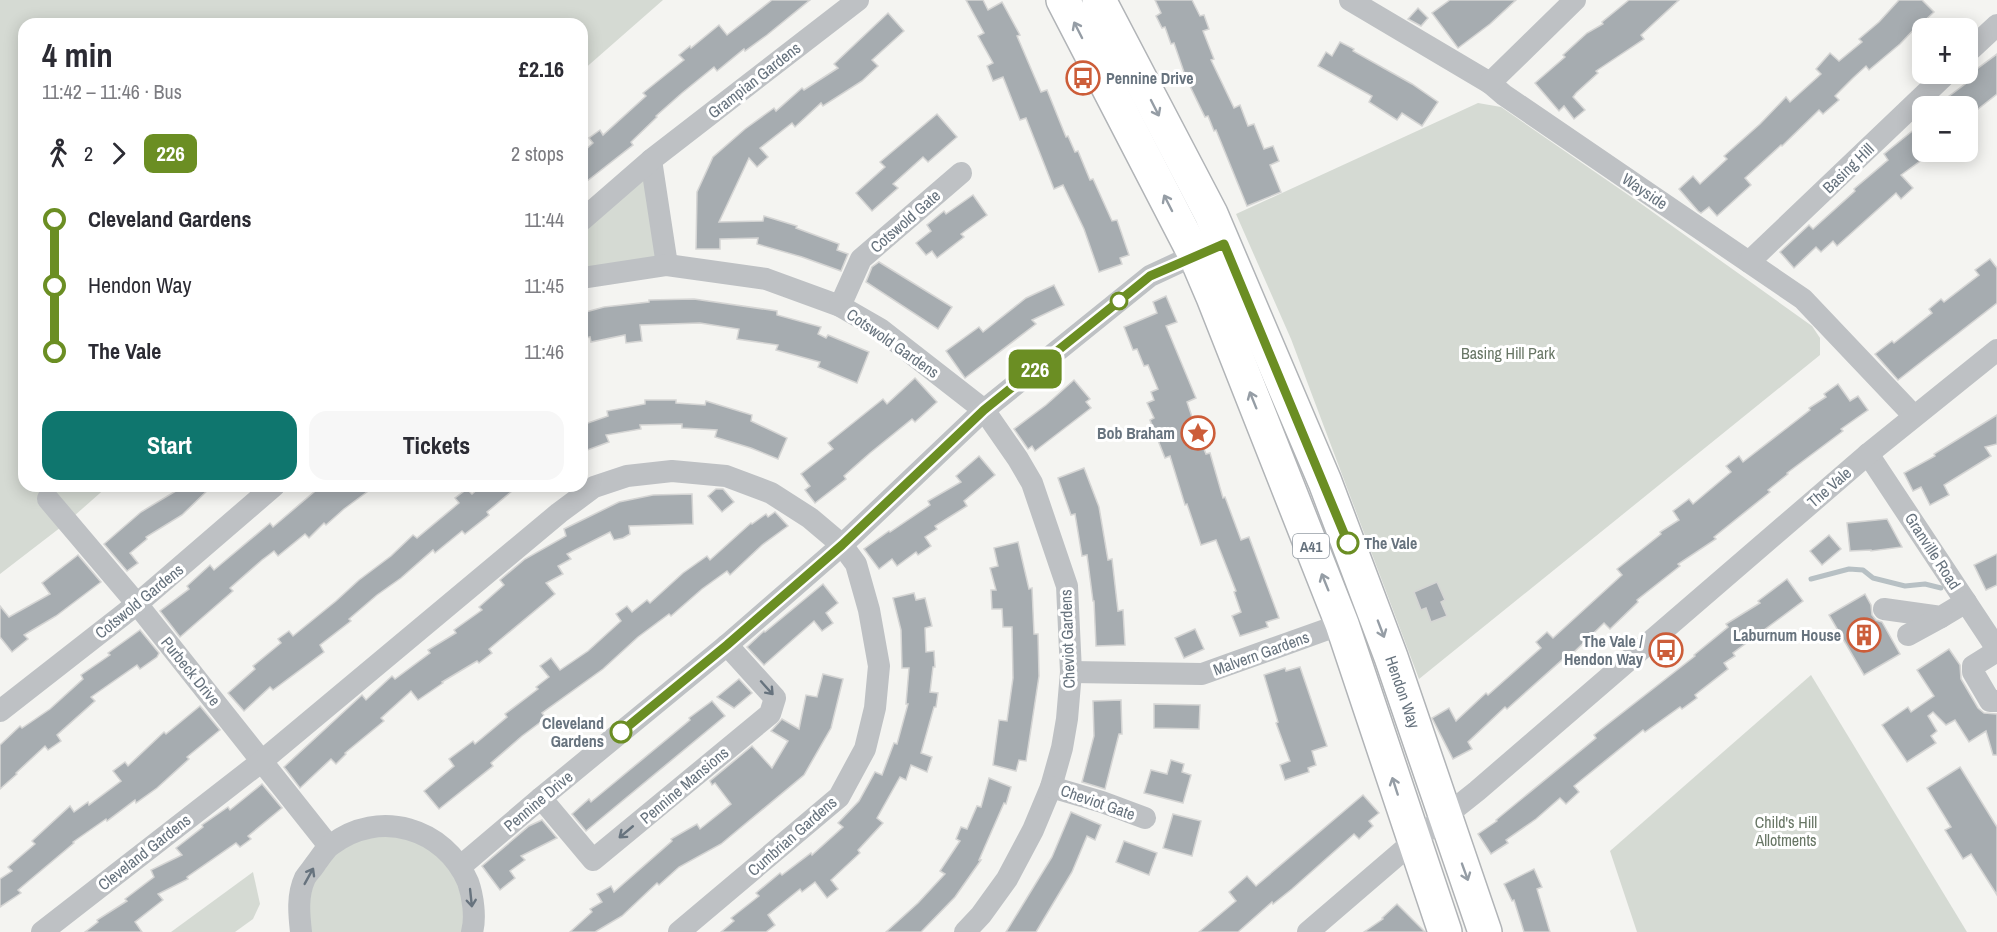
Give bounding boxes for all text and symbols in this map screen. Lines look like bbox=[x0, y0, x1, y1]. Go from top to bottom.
map controls bbox=[1912, 18, 1978, 162]
button: + bbox=[1912, 18, 1978, 84]
one-way arrow bbox=[1072, 21, 1084, 39]
text: 4 min bbox=[42, 33, 113, 77]
street label: Grampian Gardens bbox=[703, 37, 805, 123]
text: £2.16 bbox=[519, 54, 564, 84]
bus stop icon: Pennine Drive bbox=[1065, 60, 1101, 96]
place label: Pennine Drive bbox=[1106, 67, 1194, 89]
text: 11:42 – 11:46 · Bus bbox=[42, 78, 182, 105]
button: − bbox=[1912, 96, 1978, 162]
one-way arrow bbox=[1150, 98, 1162, 116]
icon: walk bbox=[42, 137, 75, 170]
icon: forward bbox=[102, 137, 135, 170]
street label: Basing Hill bbox=[1818, 138, 1879, 198]
text: 226 bbox=[156, 139, 185, 168]
text: 2 bbox=[84, 140, 93, 167]
text: 2 stops bbox=[511, 140, 564, 167]
street label: Wayside bbox=[1618, 168, 1672, 214]
street label: Cotswold Gate bbox=[865, 184, 945, 258]
one-way arrow bbox=[1162, 195, 1174, 212]
text: Cleveland Gardens bbox=[88, 204, 251, 234]
text: 11:44 bbox=[524, 206, 564, 233]
text: Hendon Way bbox=[88, 270, 192, 300]
text: 11:45 bbox=[524, 272, 564, 299]
unlabelled marker bbox=[1110, 292, 1128, 310]
street label: Cotswold Gardens bbox=[842, 303, 944, 383]
text: The Vale bbox=[88, 336, 161, 366]
text: 11:46 bbox=[524, 338, 564, 365]
park label: Basing Hill Park bbox=[1461, 342, 1555, 364]
line badge: 226 bbox=[1000, 350, 1070, 388]
text: 226 bbox=[1021, 355, 1049, 384]
one-way arrow bbox=[1247, 391, 1258, 410]
button: Start bbox=[42, 411, 297, 480]
button: Tickets bbox=[309, 411, 564, 480]
place icon: Bob Braham bbox=[1180, 415, 1216, 451]
place label: Bob Braham bbox=[1097, 422, 1175, 444]
street label: The Vale bbox=[1802, 462, 1856, 512]
street label: Granville Road bbox=[1900, 508, 1966, 594]
marker: The Vale bbox=[1337, 532, 1359, 554]
place label: The Vale bbox=[1364, 532, 1417, 554]
road number: A41 bbox=[1293, 534, 1329, 558]
street label: Cotswold Gardens bbox=[90, 558, 188, 644]
one-way arrow bbox=[1319, 573, 1330, 591]
street label: Cheviot Gardens bbox=[1054, 589, 1080, 689]
building icon: Laburnum House bbox=[1846, 617, 1882, 653]
one-way arrow bbox=[1376, 619, 1387, 637]
place label: Laburnum House bbox=[1733, 624, 1841, 646]
street label: Malvern Gardens bbox=[1210, 625, 1312, 681]
place label: The Vale / Hendon Way bbox=[1564, 630, 1644, 670]
street label: Purbeck Drive bbox=[156, 632, 226, 710]
bus stop icon: The Vale / Hendon Way bbox=[1648, 632, 1684, 668]
street label: Hendon Way bbox=[1380, 653, 1426, 732]
one-way arrow bbox=[759, 680, 773, 695]
place label: Cleveland Gardens bbox=[542, 712, 604, 752]
marker: Cleveland Gardens bbox=[610, 721, 632, 743]
street label: Pennine Mansions bbox=[635, 741, 733, 829]
street label: Pennine Drive bbox=[499, 766, 577, 836]
one-way arrow bbox=[1389, 777, 1400, 796]
street label: Cheviot Gate bbox=[1058, 779, 1138, 825]
street label: Cumbrian Gardens bbox=[743, 791, 841, 881]
street label: Cleveland Gardens bbox=[93, 809, 195, 895]
park label: Child's Hill Allotments bbox=[1754, 811, 1817, 851]
one-way arrow bbox=[619, 826, 635, 839]
one-way arrow bbox=[1460, 862, 1471, 881]
one-way arrow bbox=[303, 868, 315, 885]
one-way arrow bbox=[466, 888, 477, 908]

